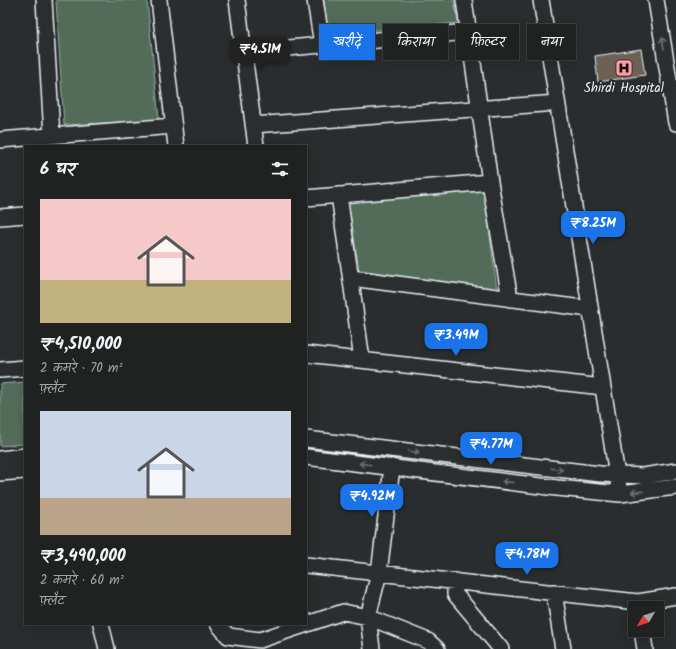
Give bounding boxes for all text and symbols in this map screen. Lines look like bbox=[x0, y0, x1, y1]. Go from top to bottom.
chip: खरीदें bbox=[319, 24, 375, 60]
chip: किराया bbox=[383, 24, 448, 60]
chip: फ़िल्टर bbox=[456, 24, 519, 60]
chip: नया bbox=[527, 24, 576, 60]
pin: ₹4.51M bbox=[227, 37, 293, 71]
one-way arrow bbox=[659, 37, 667, 50]
text: ₹4.51M bbox=[239, 39, 281, 60]
hospital icon: Shirdi Hospital bbox=[614, 58, 634, 78]
place label: Shirdi Hospital bbox=[584, 78, 664, 99]
text: 6 घर bbox=[40, 156, 76, 183]
icon: filters bbox=[269, 158, 291, 180]
pin: ₹8.25M bbox=[560, 211, 626, 245]
text: ₹8.25M bbox=[570, 213, 616, 234]
icon: home bbox=[130, 225, 202, 297]
pin: ₹3.49M bbox=[423, 323, 489, 357]
text: ₹3.49M bbox=[434, 325, 479, 346]
text: ₹4,510,000 bbox=[40, 331, 122, 358]
text: 2 कमरे · 70 m² bbox=[40, 358, 122, 379]
text: फ़्लैट bbox=[40, 379, 65, 400]
pin: ₹4.77M bbox=[458, 432, 524, 466]
text: ₹4.77M bbox=[469, 434, 513, 455]
icon: home bbox=[130, 437, 202, 509]
one-way arrow bbox=[407, 448, 420, 455]
one-way arrow bbox=[359, 460, 372, 468]
one-way arrow bbox=[550, 465, 563, 473]
one-way arrow bbox=[502, 478, 515, 485]
pin: ₹4.92M bbox=[339, 484, 405, 518]
text: ₹4.92M bbox=[349, 486, 395, 507]
one-way arrow bbox=[631, 488, 644, 496]
pin: ₹4.78M bbox=[494, 542, 560, 576]
text: ₹3,490,000 bbox=[40, 543, 126, 570]
text: ₹4.78M bbox=[504, 544, 550, 565]
text: 2 कमरे · 60 m² bbox=[40, 570, 124, 591]
text: फ़्लैट bbox=[40, 591, 65, 612]
north arrow bbox=[628, 601, 664, 637]
map controls bbox=[628, 601, 664, 637]

